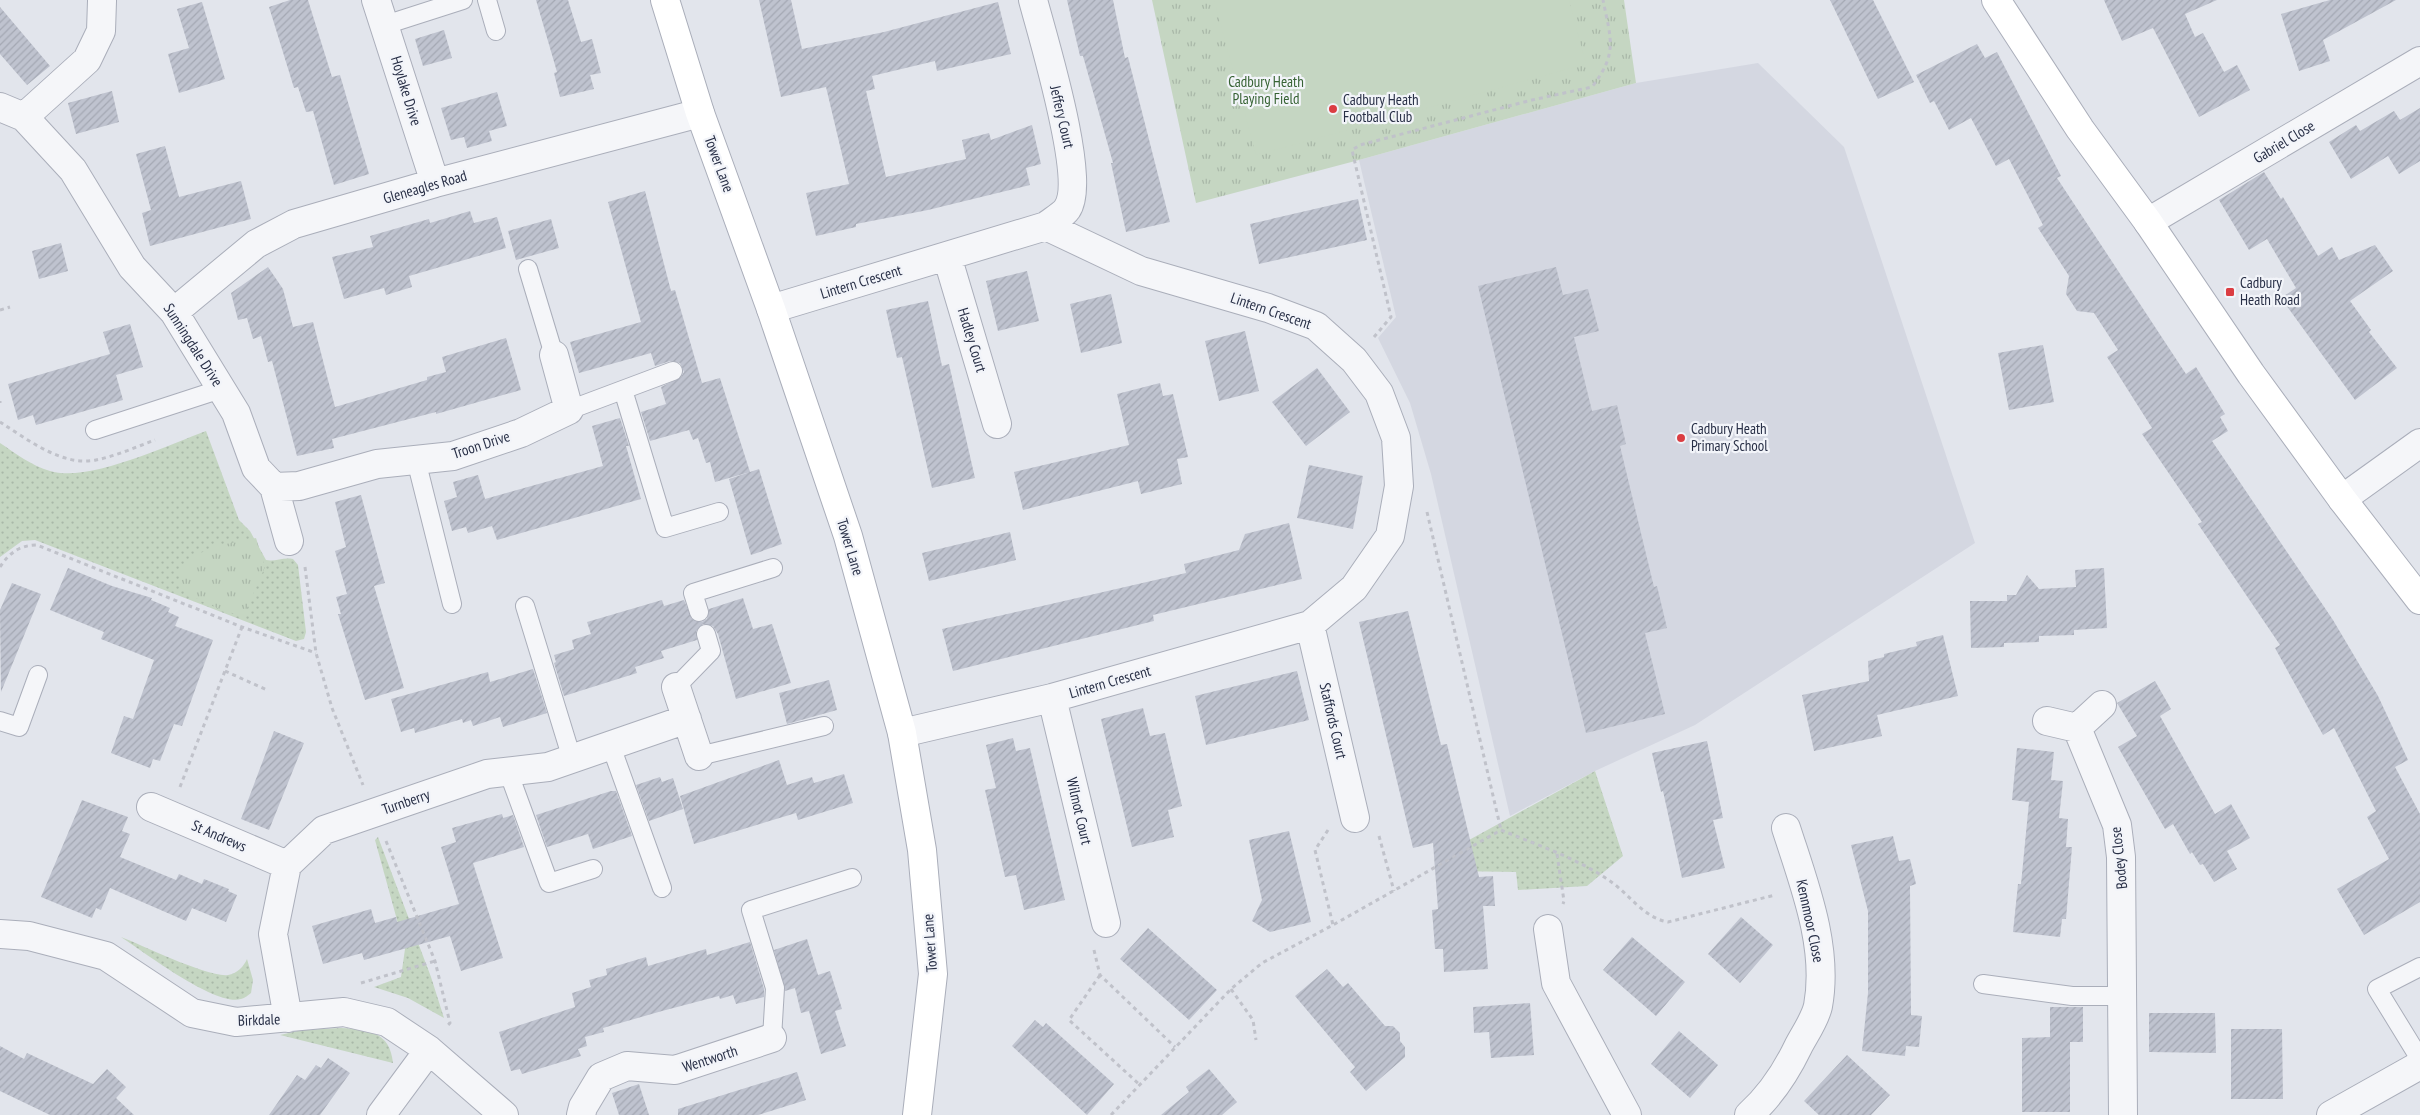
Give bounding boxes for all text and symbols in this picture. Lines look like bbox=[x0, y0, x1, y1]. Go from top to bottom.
street label: Hoylake Drive bbox=[387, 54, 426, 128]
park label: Cadbury Heath Playing Field bbox=[1228, 72, 1304, 108]
street label: Jeffery Court bbox=[1046, 83, 1079, 150]
place label: Cadbury Heath Football Club bbox=[1343, 90, 1419, 126]
marker: Cadbury Heath Football Club bbox=[1327, 103, 1339, 115]
street label: Gabriel Close bbox=[2250, 116, 2318, 167]
street label: Tower Lane bbox=[701, 133, 738, 195]
street label: Gleneagles Road bbox=[381, 166, 469, 207]
street label: Lintern Crescent bbox=[818, 260, 904, 303]
place label: Cadbury Heath Road bbox=[2240, 273, 2300, 309]
marker: Cadbury Heath Road bbox=[2224, 286, 2236, 298]
street label: Lintern Crescent bbox=[1228, 288, 1314, 333]
street label: Sunningdale Drive bbox=[160, 300, 227, 390]
street label: Hadley Court bbox=[954, 305, 991, 374]
place label: Cadbury Heath Primary School bbox=[1691, 419, 1768, 455]
street label: Troon Drive bbox=[450, 426, 512, 463]
marker: Cadbury Heath Primary School bbox=[1675, 432, 1687, 444]
street label: Tower Lane bbox=[833, 516, 868, 578]
street label: Lintern Crescent bbox=[1067, 661, 1153, 702]
street label: Staffords Court bbox=[1316, 681, 1351, 761]
street label: Wilmot Court bbox=[1063, 775, 1096, 846]
street label: Turnberry bbox=[379, 784, 433, 819]
street label: St Andrews bbox=[189, 816, 249, 856]
street label: Bodey Close bbox=[2106, 826, 2131, 890]
street label: Kennmoor Close bbox=[1792, 878, 1829, 964]
street label: Tower Lane bbox=[918, 913, 941, 973]
street label: Birkdale bbox=[237, 1009, 281, 1030]
street label: Wentworth bbox=[680, 1041, 740, 1076]

